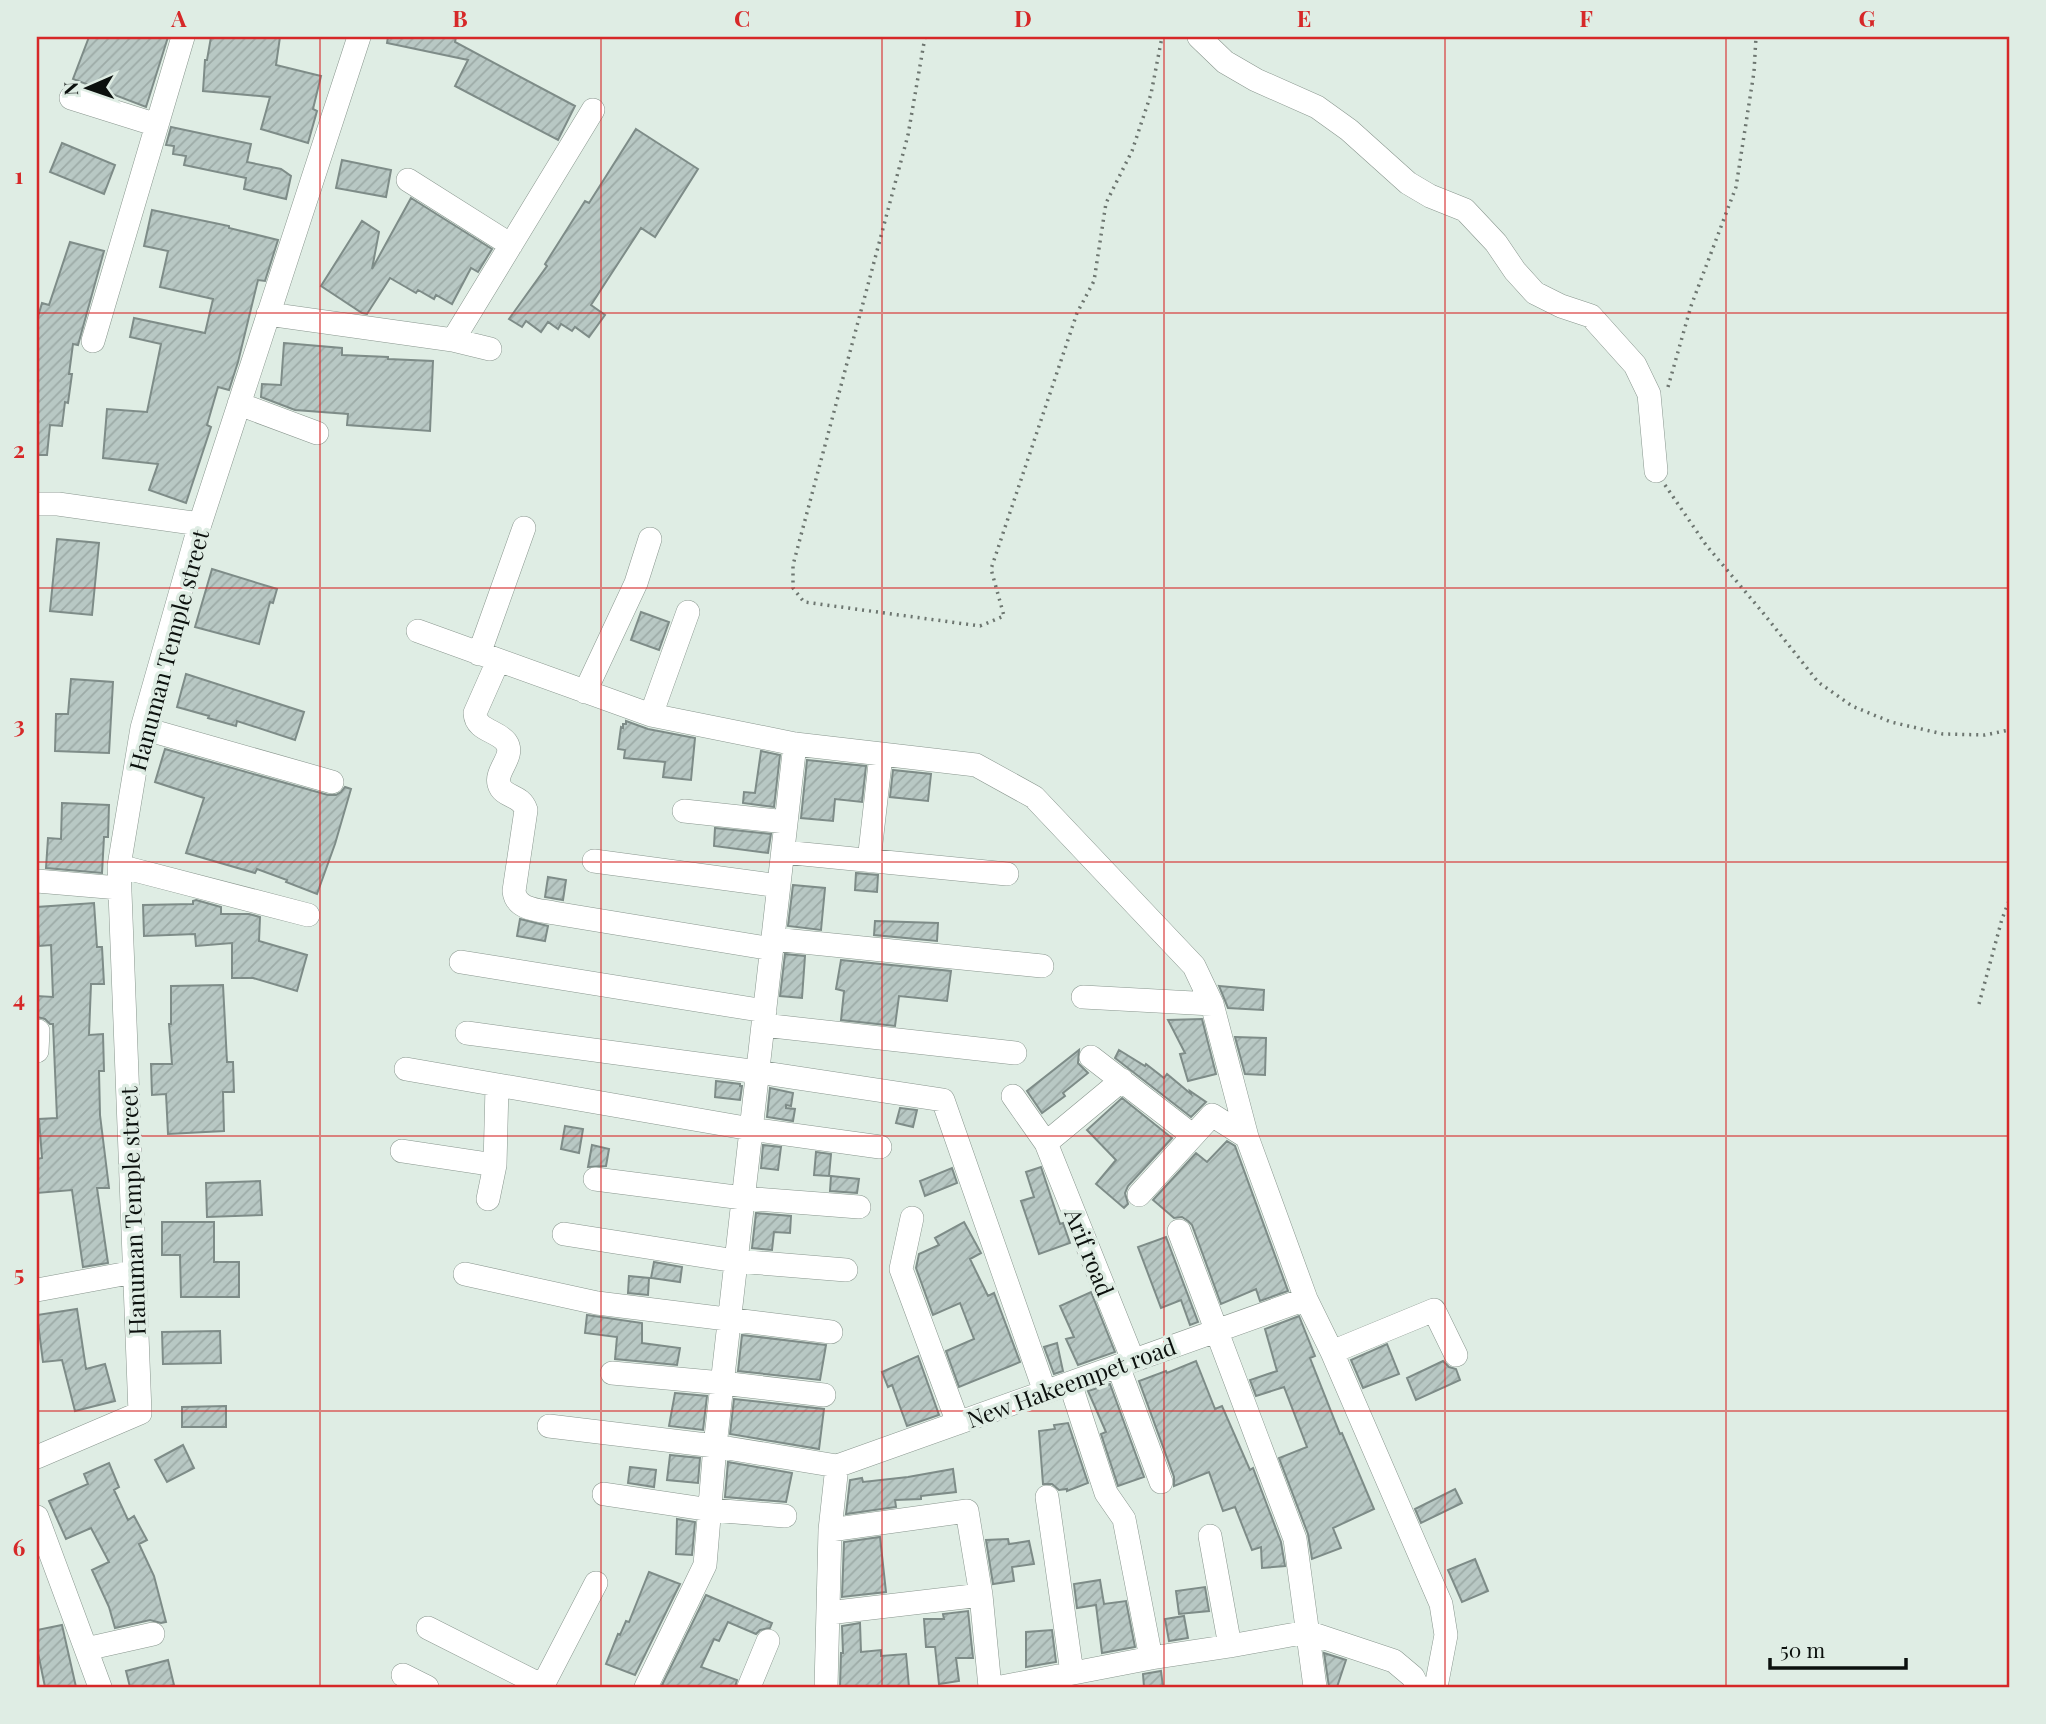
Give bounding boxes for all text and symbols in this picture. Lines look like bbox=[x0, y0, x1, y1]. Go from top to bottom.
text: A bbox=[170, 2, 187, 33]
text: B bbox=[452, 2, 468, 33]
text: C bbox=[734, 2, 750, 33]
text: D bbox=[1014, 2, 1032, 33]
text: E bbox=[1297, 2, 1311, 33]
text: F bbox=[1579, 2, 1593, 33]
text: G bbox=[1859, 2, 1876, 33]
north arrow bbox=[52, 52, 122, 122]
text: N bbox=[57, 81, 83, 96]
text: 1 bbox=[15, 159, 24, 190]
text: 2 bbox=[13, 433, 25, 464]
street label: Hanuman Temple street bbox=[121, 525, 215, 774]
text: 3 bbox=[13, 708, 25, 739]
text: 4 bbox=[13, 982, 25, 1013]
street label: Hanuman Temple street bbox=[112, 1085, 152, 1336]
street label: Arif road bbox=[1058, 1203, 1122, 1300]
text: 5 bbox=[14, 1257, 24, 1288]
street label: New Hakeempet road bbox=[962, 1330, 1180, 1434]
text: 6 bbox=[13, 1531, 26, 1562]
scale bar bbox=[1770, 1626, 1906, 1670]
text: 50 m bbox=[1780, 1635, 1826, 1663]

